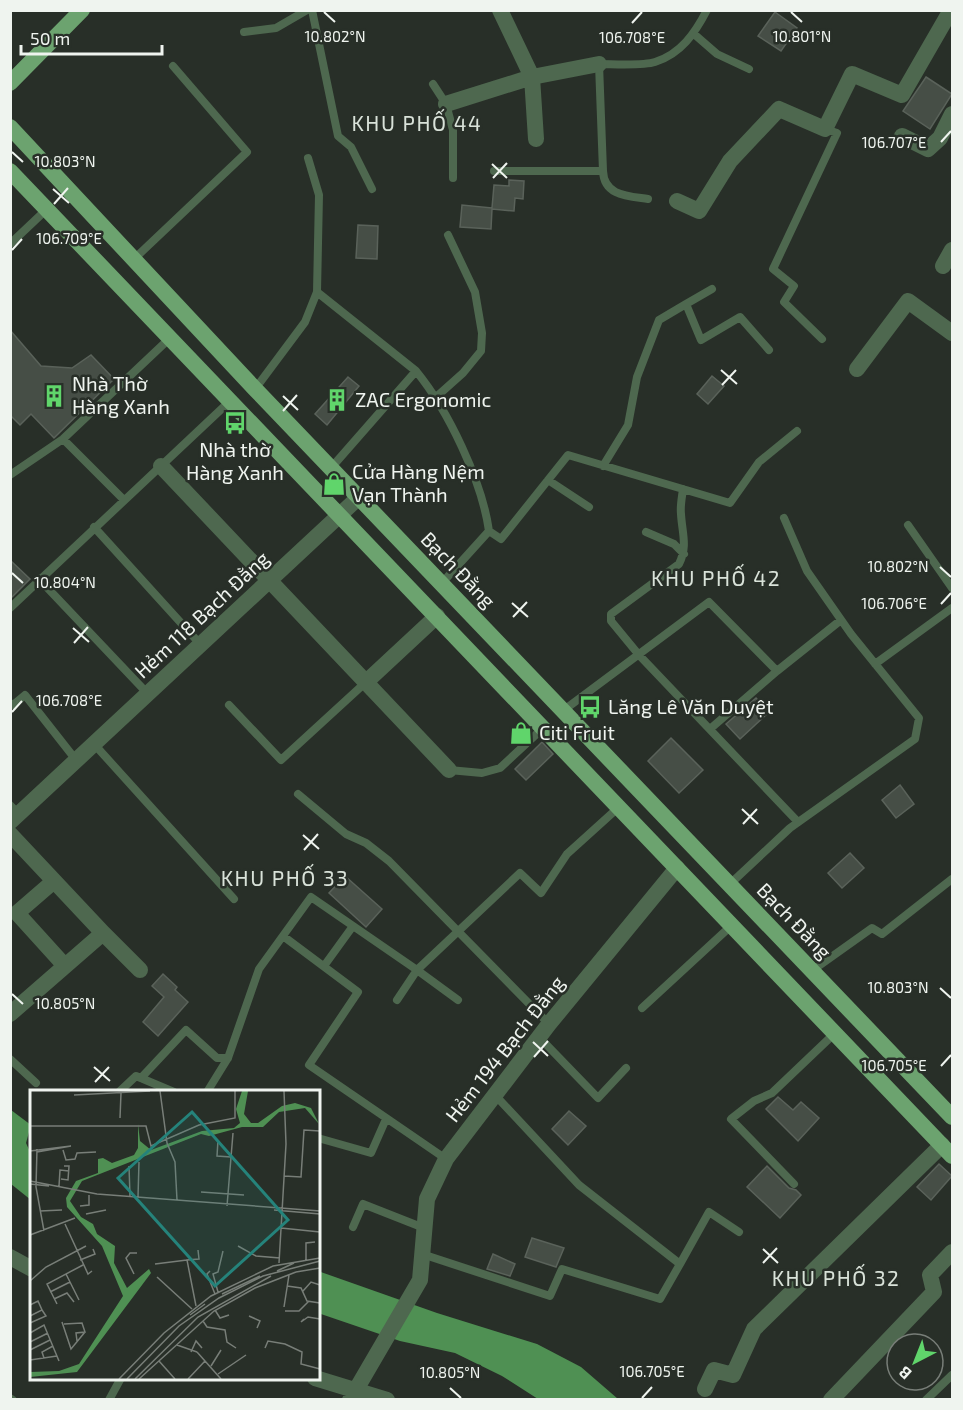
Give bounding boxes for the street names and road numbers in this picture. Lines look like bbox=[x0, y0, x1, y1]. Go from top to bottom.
street label: Bạch Đằng bbox=[417, 526, 501, 612]
street label: Hẻm 118 Bạch Đằng bbox=[129, 546, 273, 683]
street label: Bạch Đằng bbox=[753, 877, 837, 963]
street label: Hẻm 194 Bạch Đằng bbox=[440, 971, 569, 1126]

